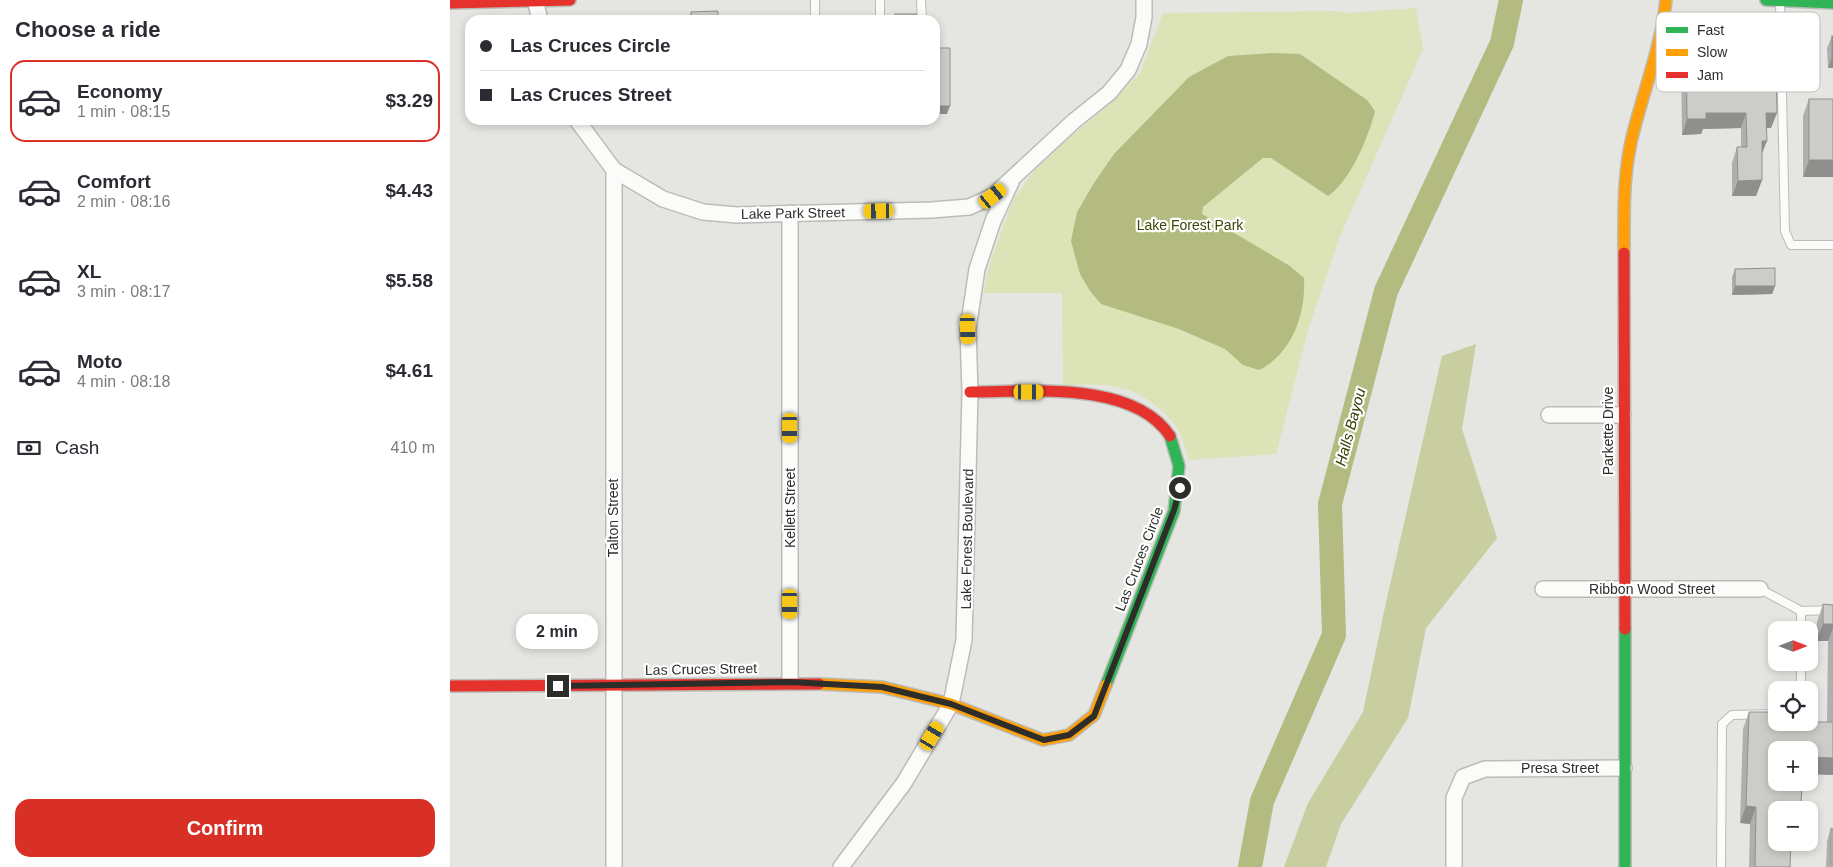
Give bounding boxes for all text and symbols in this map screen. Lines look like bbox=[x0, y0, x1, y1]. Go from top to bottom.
legend bbox=[1656, 12, 1820, 92]
text: Choose a ride bbox=[15, 17, 160, 42]
text: Fast bbox=[1697, 22, 1724, 38]
text: Las Cruces Circle bbox=[510, 35, 671, 56]
text: Slow bbox=[1697, 44, 1728, 60]
text: Jam bbox=[1697, 67, 1723, 83]
icon: car bbox=[17, 79, 62, 124]
text: Economy bbox=[77, 81, 163, 102]
text: Las Cruces Street bbox=[510, 84, 672, 105]
text: $3.29 bbox=[385, 90, 433, 111]
text: 1 min · 08:15 bbox=[77, 103, 170, 120]
icon: car bbox=[17, 169, 62, 214]
text: Comfort bbox=[77, 171, 151, 192]
text: $4.43 bbox=[385, 180, 433, 201]
car bbox=[976, 181, 1009, 211]
text: 2 min · 08:16 bbox=[77, 193, 170, 210]
car bbox=[863, 203, 894, 219]
street label: Lake Park Street bbox=[741, 204, 845, 222]
park label: Lake Forest Park bbox=[1137, 217, 1244, 233]
icon: car bbox=[17, 259, 62, 304]
text: XL bbox=[77, 261, 101, 282]
text: $5.58 bbox=[385, 270, 433, 291]
text: 3 min · 08:17 bbox=[77, 283, 170, 300]
car bbox=[959, 314, 976, 344]
icon: car bbox=[17, 349, 62, 394]
text: Moto bbox=[77, 351, 122, 372]
text: $4.61 bbox=[385, 360, 433, 381]
text: 4 min · 08:18 bbox=[77, 373, 170, 390]
car bbox=[1014, 385, 1044, 400]
water label: Halls Bayou bbox=[1331, 386, 1369, 468]
street label: Parkette Drive bbox=[1600, 386, 1616, 475]
car bbox=[782, 413, 797, 443]
icon: cash bbox=[15, 434, 43, 462]
text: Cash bbox=[55, 437, 99, 458]
text: 410 m bbox=[391, 439, 435, 456]
street label: Kellett Street bbox=[782, 468, 798, 548]
street label: Lake Forest Boulevard bbox=[958, 468, 976, 610]
route start bbox=[1169, 477, 1191, 499]
street label: Talton Street bbox=[605, 479, 621, 557]
street label: Las Cruces Circle bbox=[1112, 504, 1166, 613]
street label: Ribbon Wood Street bbox=[1589, 581, 1715, 597]
car bbox=[782, 589, 797, 619]
callout: 2 min bbox=[517, 614, 599, 648]
north arrow bbox=[1768, 621, 1818, 671]
map controls bbox=[1768, 621, 1818, 851]
text: 2 min bbox=[536, 623, 578, 640]
street label: Las Cruces Street bbox=[645, 660, 757, 678]
route end bbox=[547, 675, 569, 697]
button: locate bbox=[1768, 681, 1818, 731]
car bbox=[917, 719, 946, 753]
button: + bbox=[1768, 741, 1818, 791]
street label: Presa Street bbox=[1521, 760, 1599, 776]
button: Confirm bbox=[15, 799, 435, 857]
button: − bbox=[1768, 801, 1818, 851]

